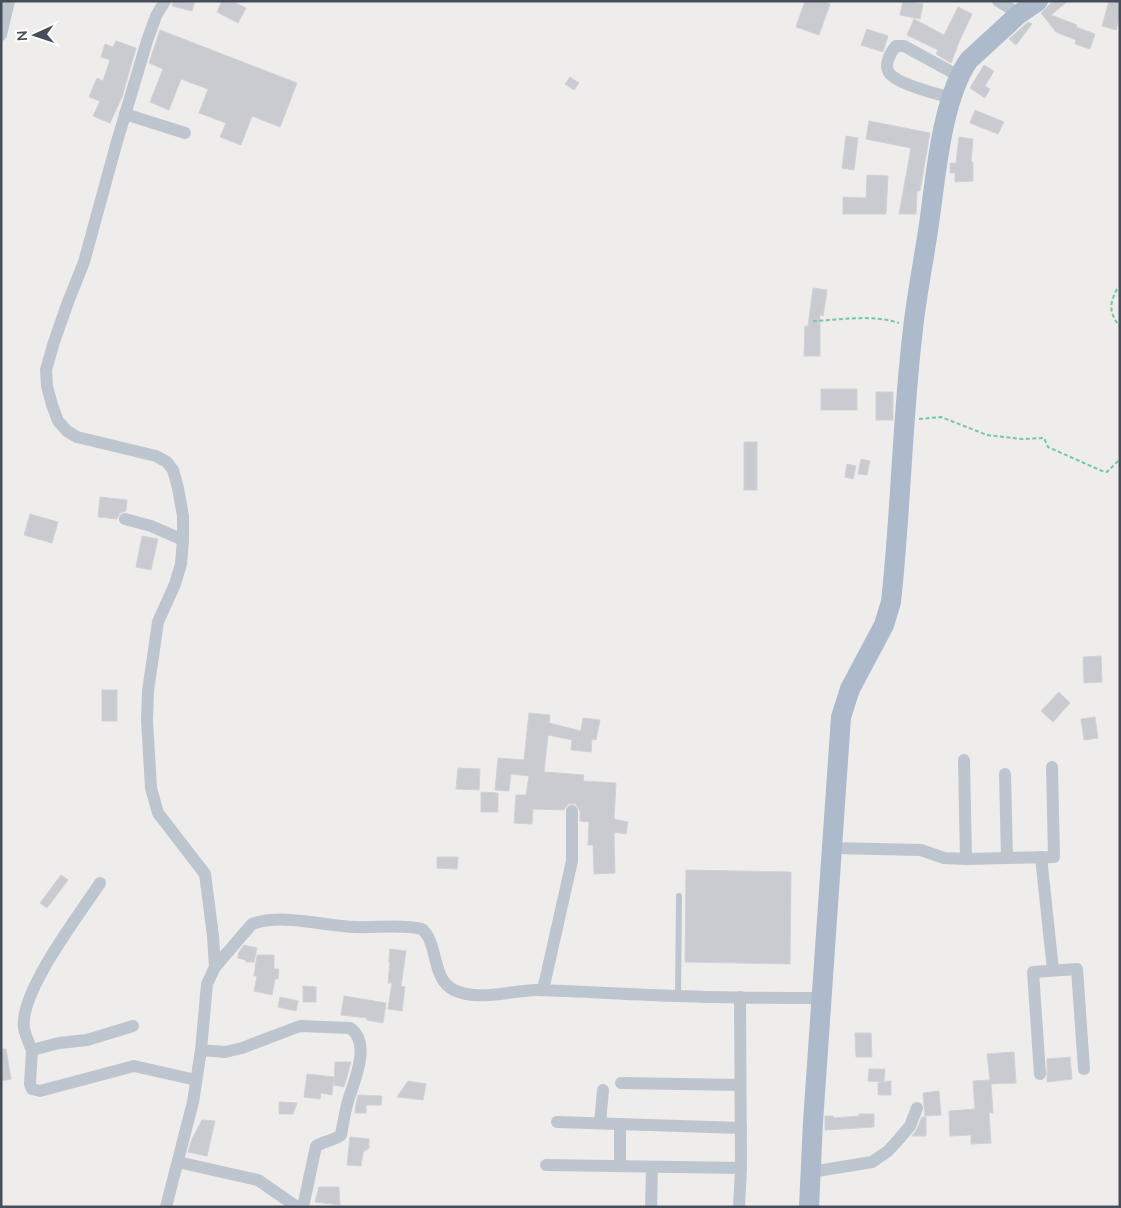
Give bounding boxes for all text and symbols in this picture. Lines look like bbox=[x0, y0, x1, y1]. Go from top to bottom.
north arrow bbox=[10, 10, 60, 60]
text: N bbox=[13, 30, 32, 41]

